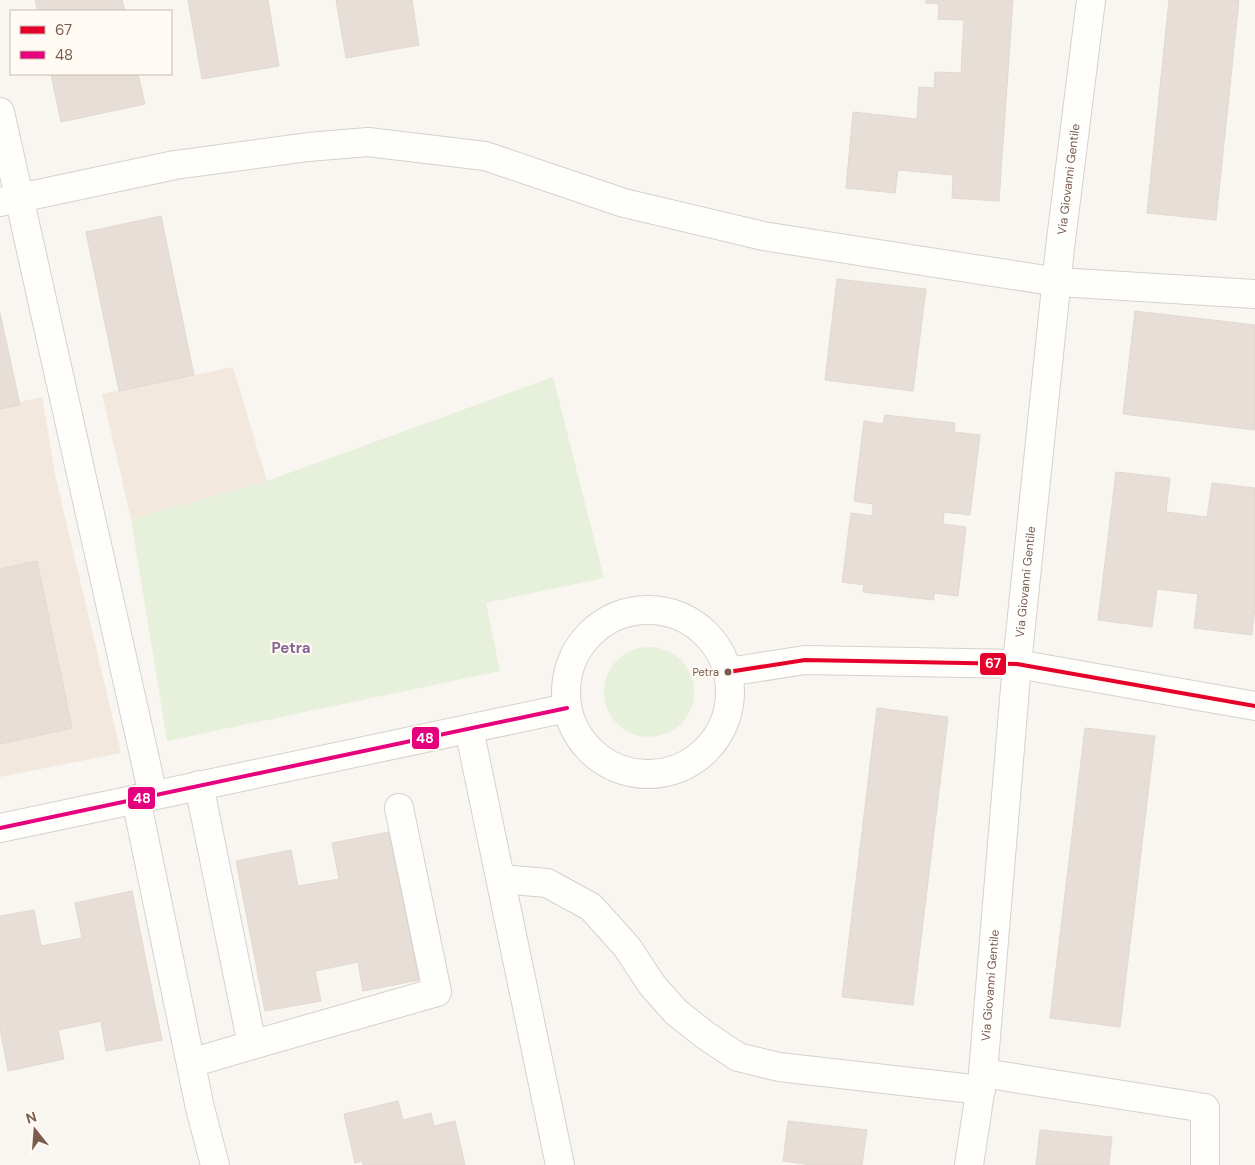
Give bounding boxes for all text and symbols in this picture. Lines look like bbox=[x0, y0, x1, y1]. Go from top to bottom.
legend bbox=[10, 10, 172, 75]
text: 67 bbox=[55, 20, 72, 40]
text: 48 bbox=[55, 45, 73, 65]
street label: Via Giovanni Gentile bbox=[1054, 123, 1083, 236]
street label: Via Giovanni Gentile bbox=[1012, 525, 1039, 638]
district label: Petra bbox=[271, 638, 311, 658]
line badge: 67 bbox=[979, 652, 1007, 676]
text: 67 bbox=[985, 654, 1002, 672]
place label: Petra bbox=[693, 665, 719, 679]
marker: Petra bbox=[723, 667, 733, 677]
line badge: 48 bbox=[411, 726, 440, 750]
text: 48 bbox=[416, 729, 434, 747]
line badge: 48 bbox=[127, 786, 156, 810]
text: 48 bbox=[133, 789, 151, 807]
street label: Via Giovanni Gentile bbox=[978, 929, 1003, 1042]
north arrow bbox=[10, 1105, 60, 1155]
text: N bbox=[24, 1107, 39, 1128]

